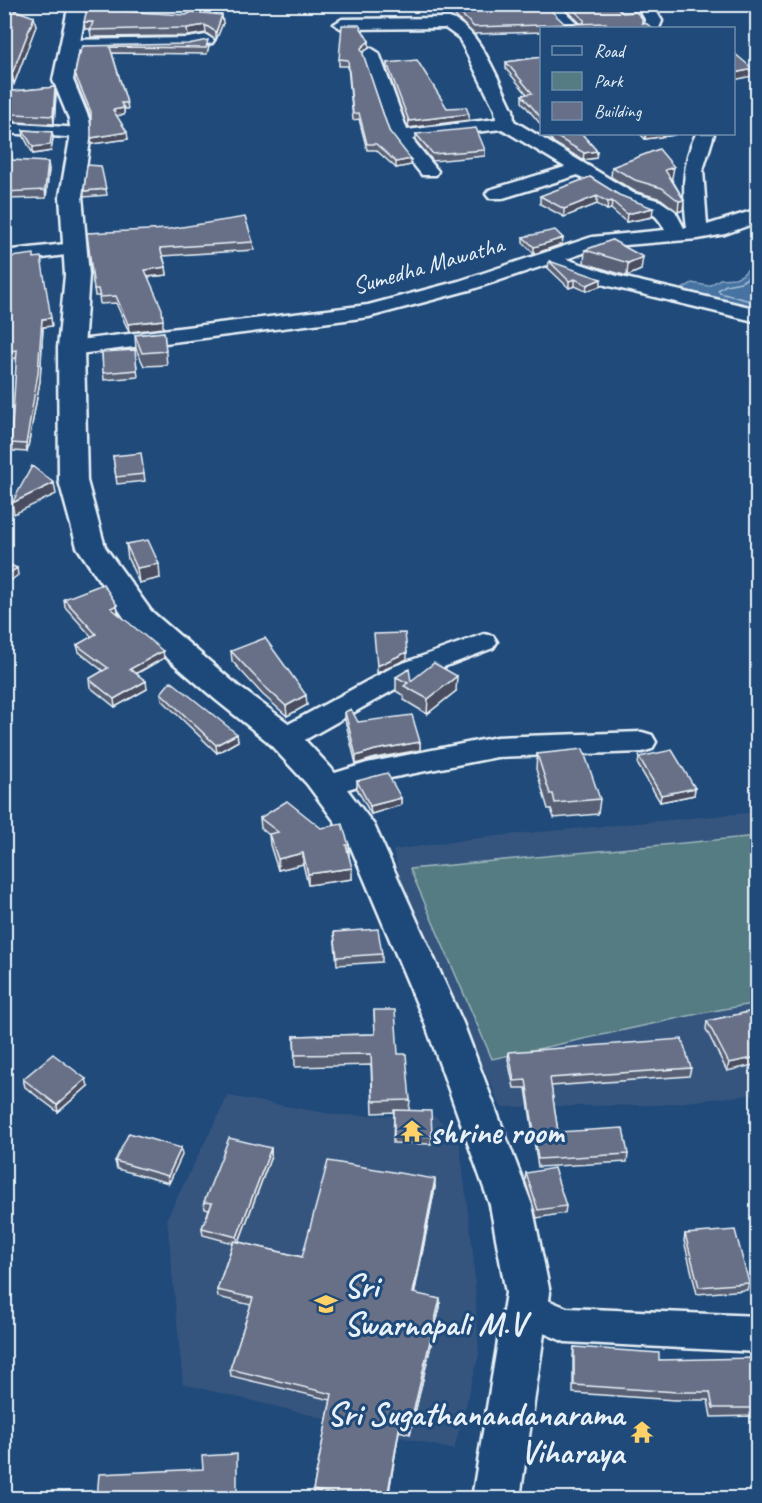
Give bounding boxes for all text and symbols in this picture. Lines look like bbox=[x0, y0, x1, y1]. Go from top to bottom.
legend bbox=[540, 27, 735, 135]
text: Road bbox=[594, 40, 627, 62]
text: Park bbox=[594, 70, 624, 92]
text: Building bbox=[594, 100, 643, 122]
street label: Sumedha Mawatha bbox=[349, 229, 509, 301]
place label: shrine room bbox=[430, 1111, 566, 1153]
temple icon: shrine room bbox=[399, 1118, 425, 1144]
place label: Sri Swarnapali M.V bbox=[344, 1265, 532, 1345]
school or university icon: Sri Swarnapali M.V bbox=[313, 1291, 339, 1317]
place label: Sri Sugathanandanarama Viharaya bbox=[327, 1393, 627, 1473]
temple icon: Sri Sugathanandanarama Viharaya bbox=[629, 1419, 655, 1445]

